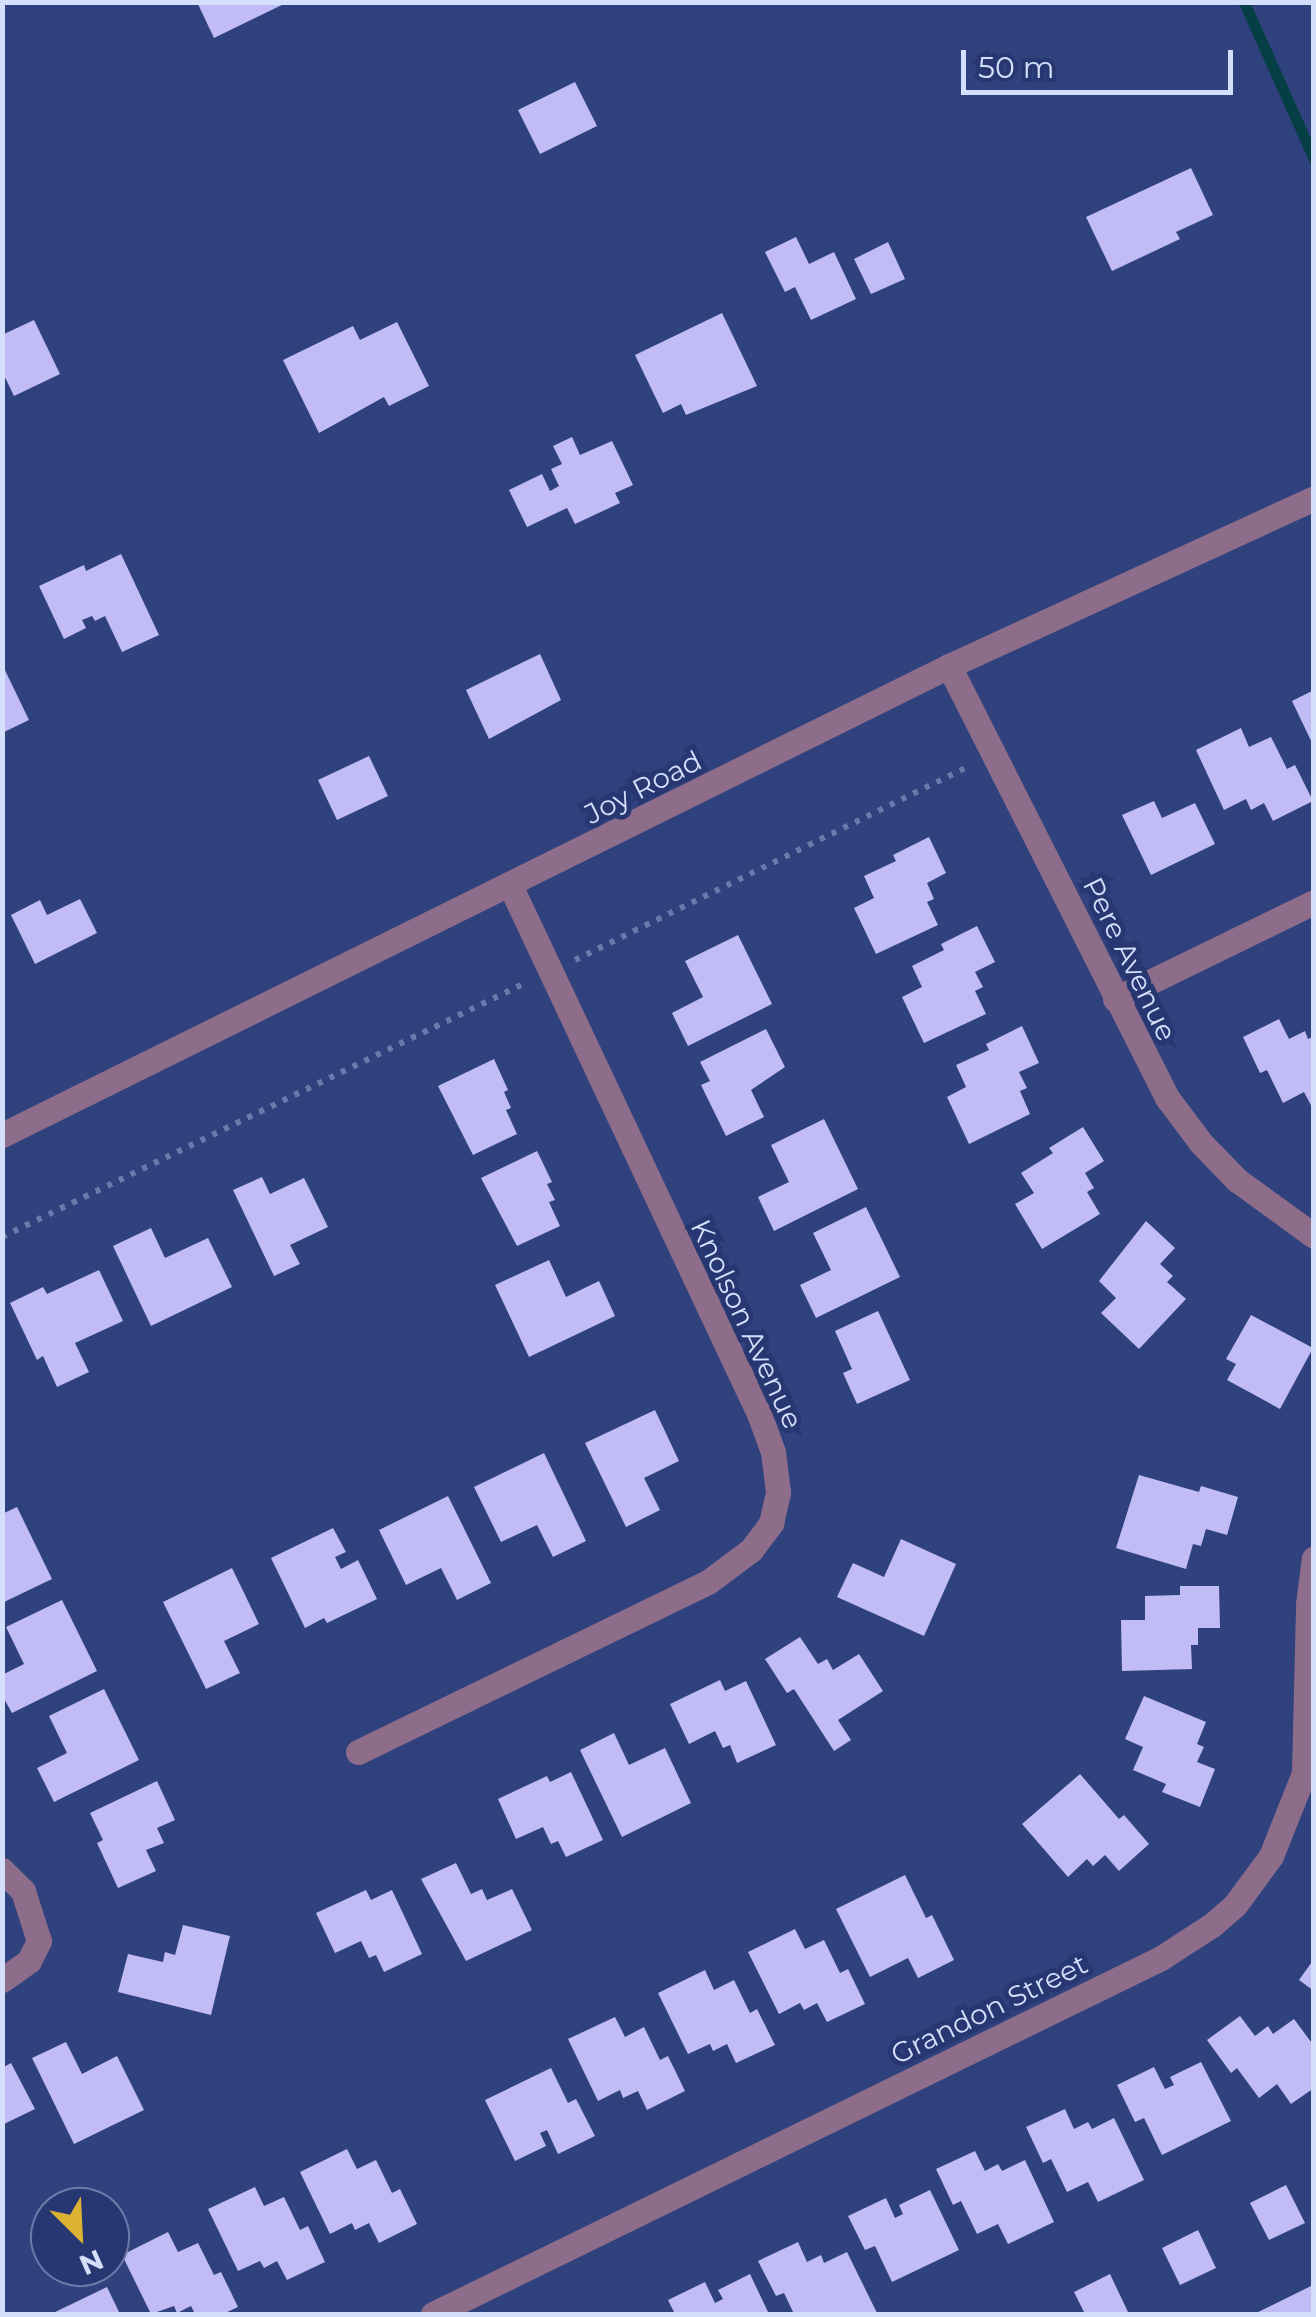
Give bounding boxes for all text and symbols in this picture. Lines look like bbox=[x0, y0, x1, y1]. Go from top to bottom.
scale bar bbox=[966, 30, 1238, 92]
text: 50 m bbox=[978, 49, 1055, 86]
street label: Joy Road bbox=[579, 743, 707, 831]
street label: Pere Avenue bbox=[1076, 872, 1184, 1046]
street label: Knolson Avenue bbox=[684, 1214, 810, 1434]
street label: Grandon Street bbox=[885, 1947, 1093, 2071]
north arrow bbox=[30, 2187, 130, 2287]
text: N bbox=[74, 2242, 109, 2283]

